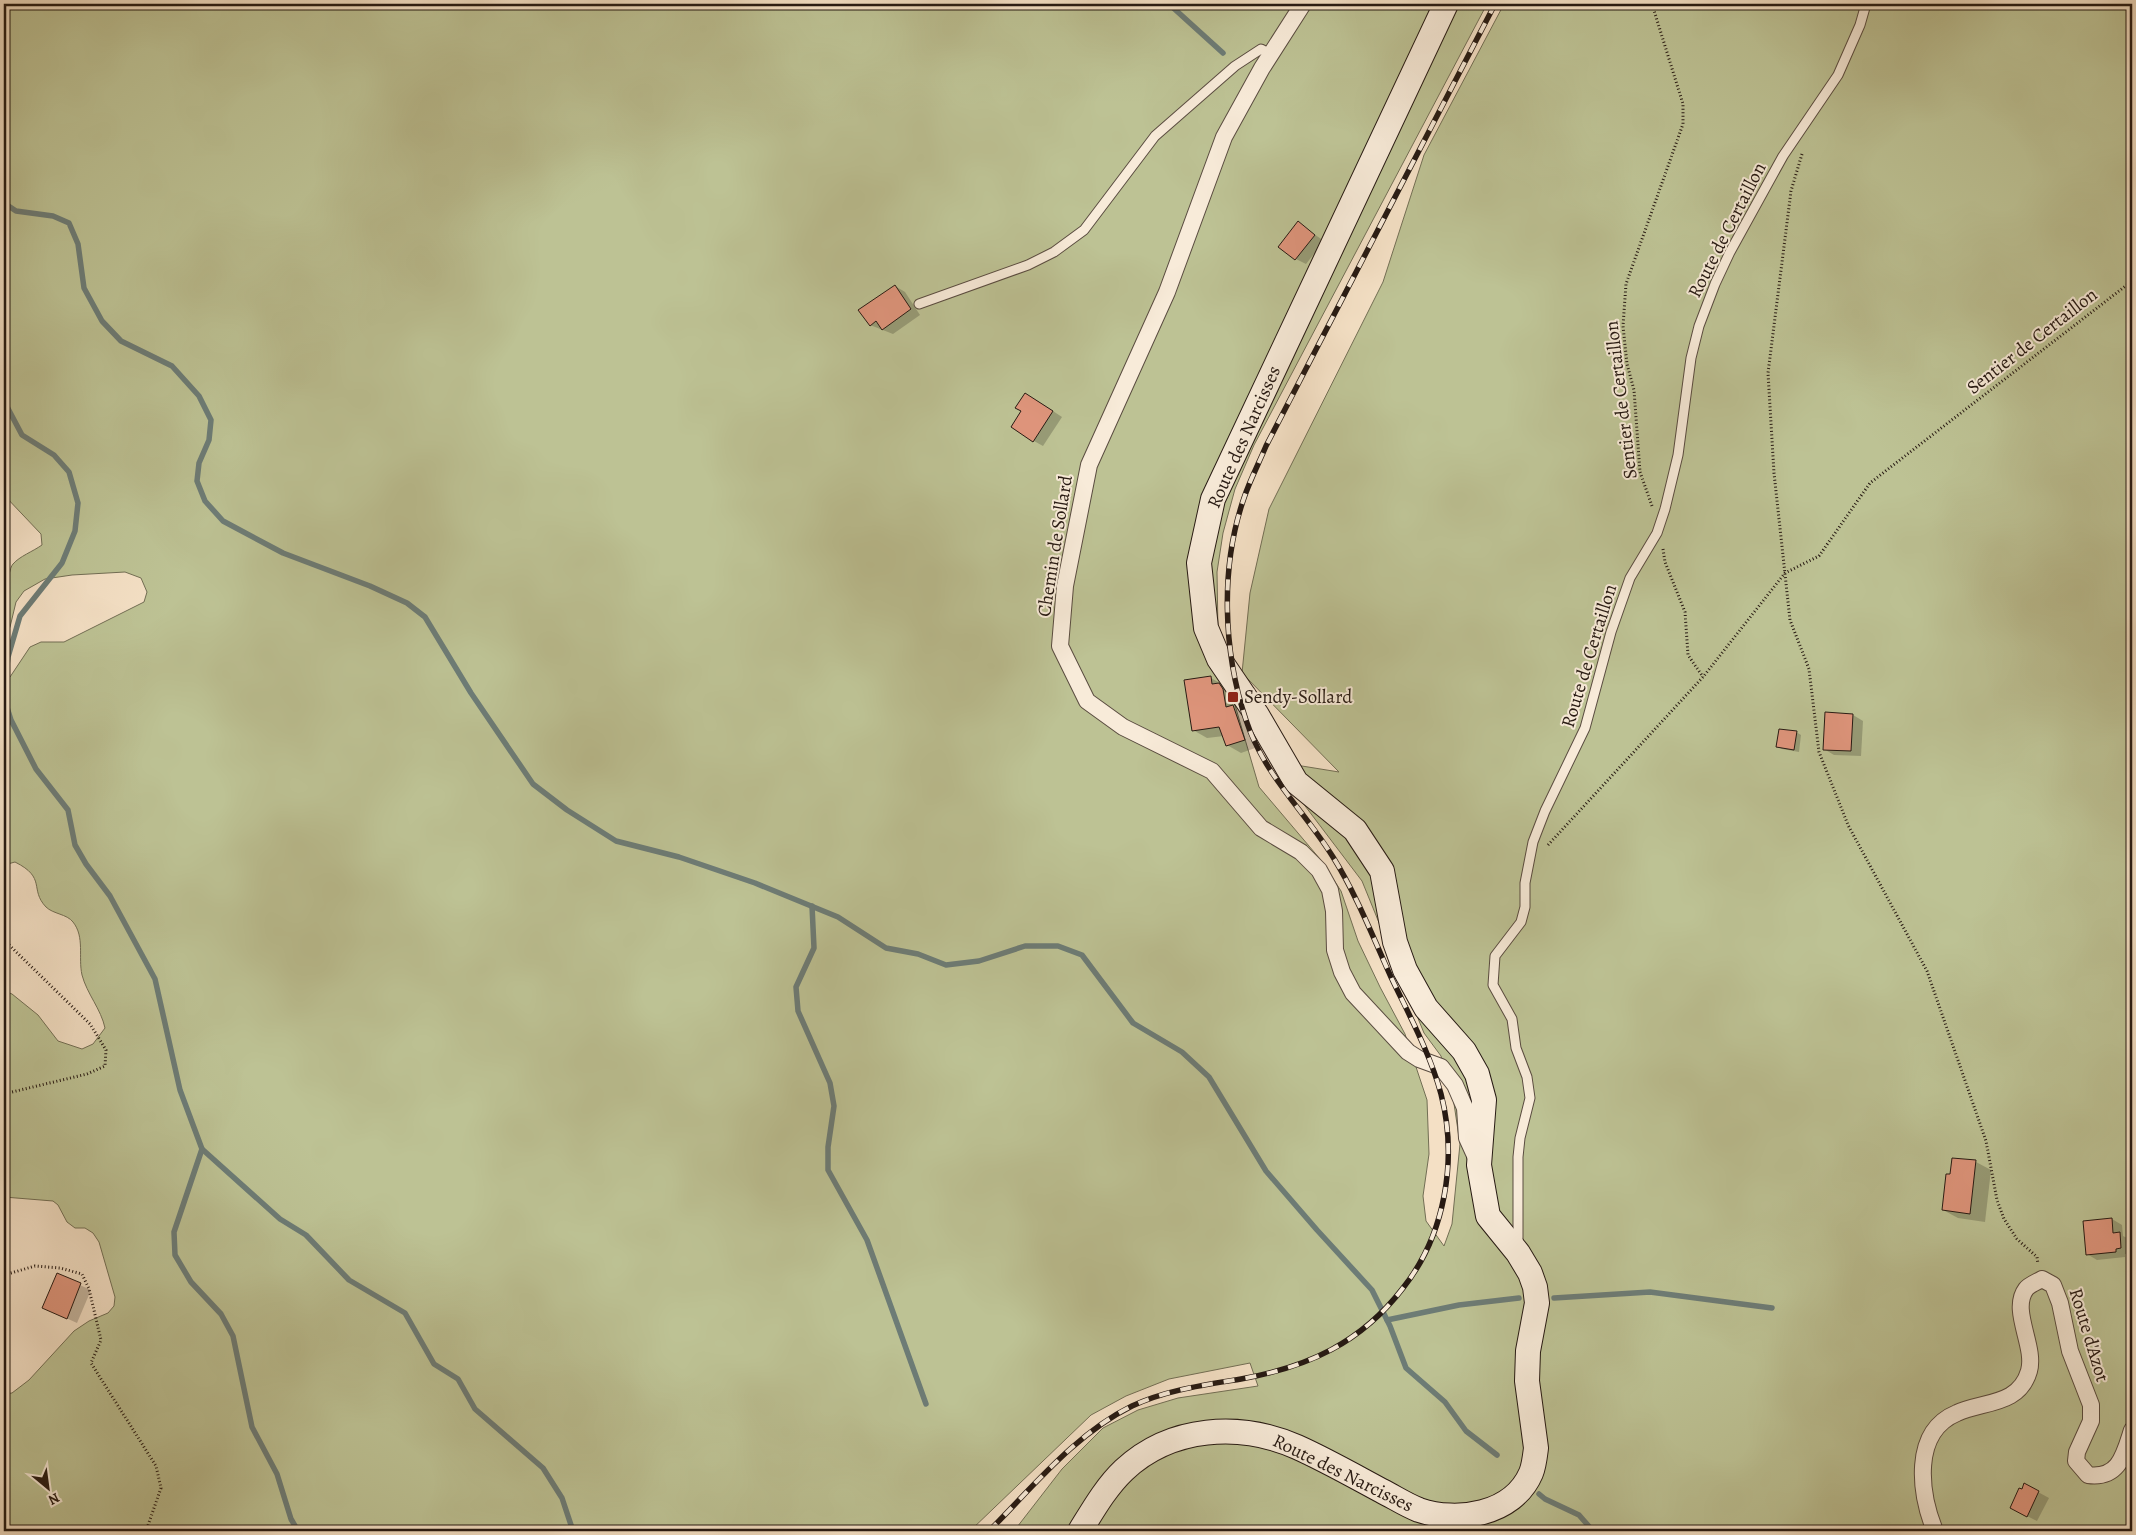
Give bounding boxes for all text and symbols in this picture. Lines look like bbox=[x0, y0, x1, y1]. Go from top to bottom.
street label: Route de Certaillon bbox=[1682, 158, 1772, 302]
street label: Sentier de Certaillon bbox=[1961, 282, 2103, 400]
street label: Sentier de Certaillon bbox=[1598, 319, 1644, 481]
street label: Route des Narcisses bbox=[1201, 362, 1287, 512]
street label: Chemin de Sollard bbox=[1031, 473, 1079, 619]
street label: Route de Certaillon bbox=[1555, 581, 1623, 731]
place label: Sendy-Sollard bbox=[1244, 684, 1353, 710]
marker: Sendy-Sollard bbox=[1226, 690, 1240, 704]
street label: Route d'Azot bbox=[2062, 1285, 2116, 1385]
street label: Route des Narcisses bbox=[1268, 1428, 1418, 1518]
north arrow bbox=[22, 1462, 72, 1512]
text: N bbox=[45, 1488, 63, 1510]

